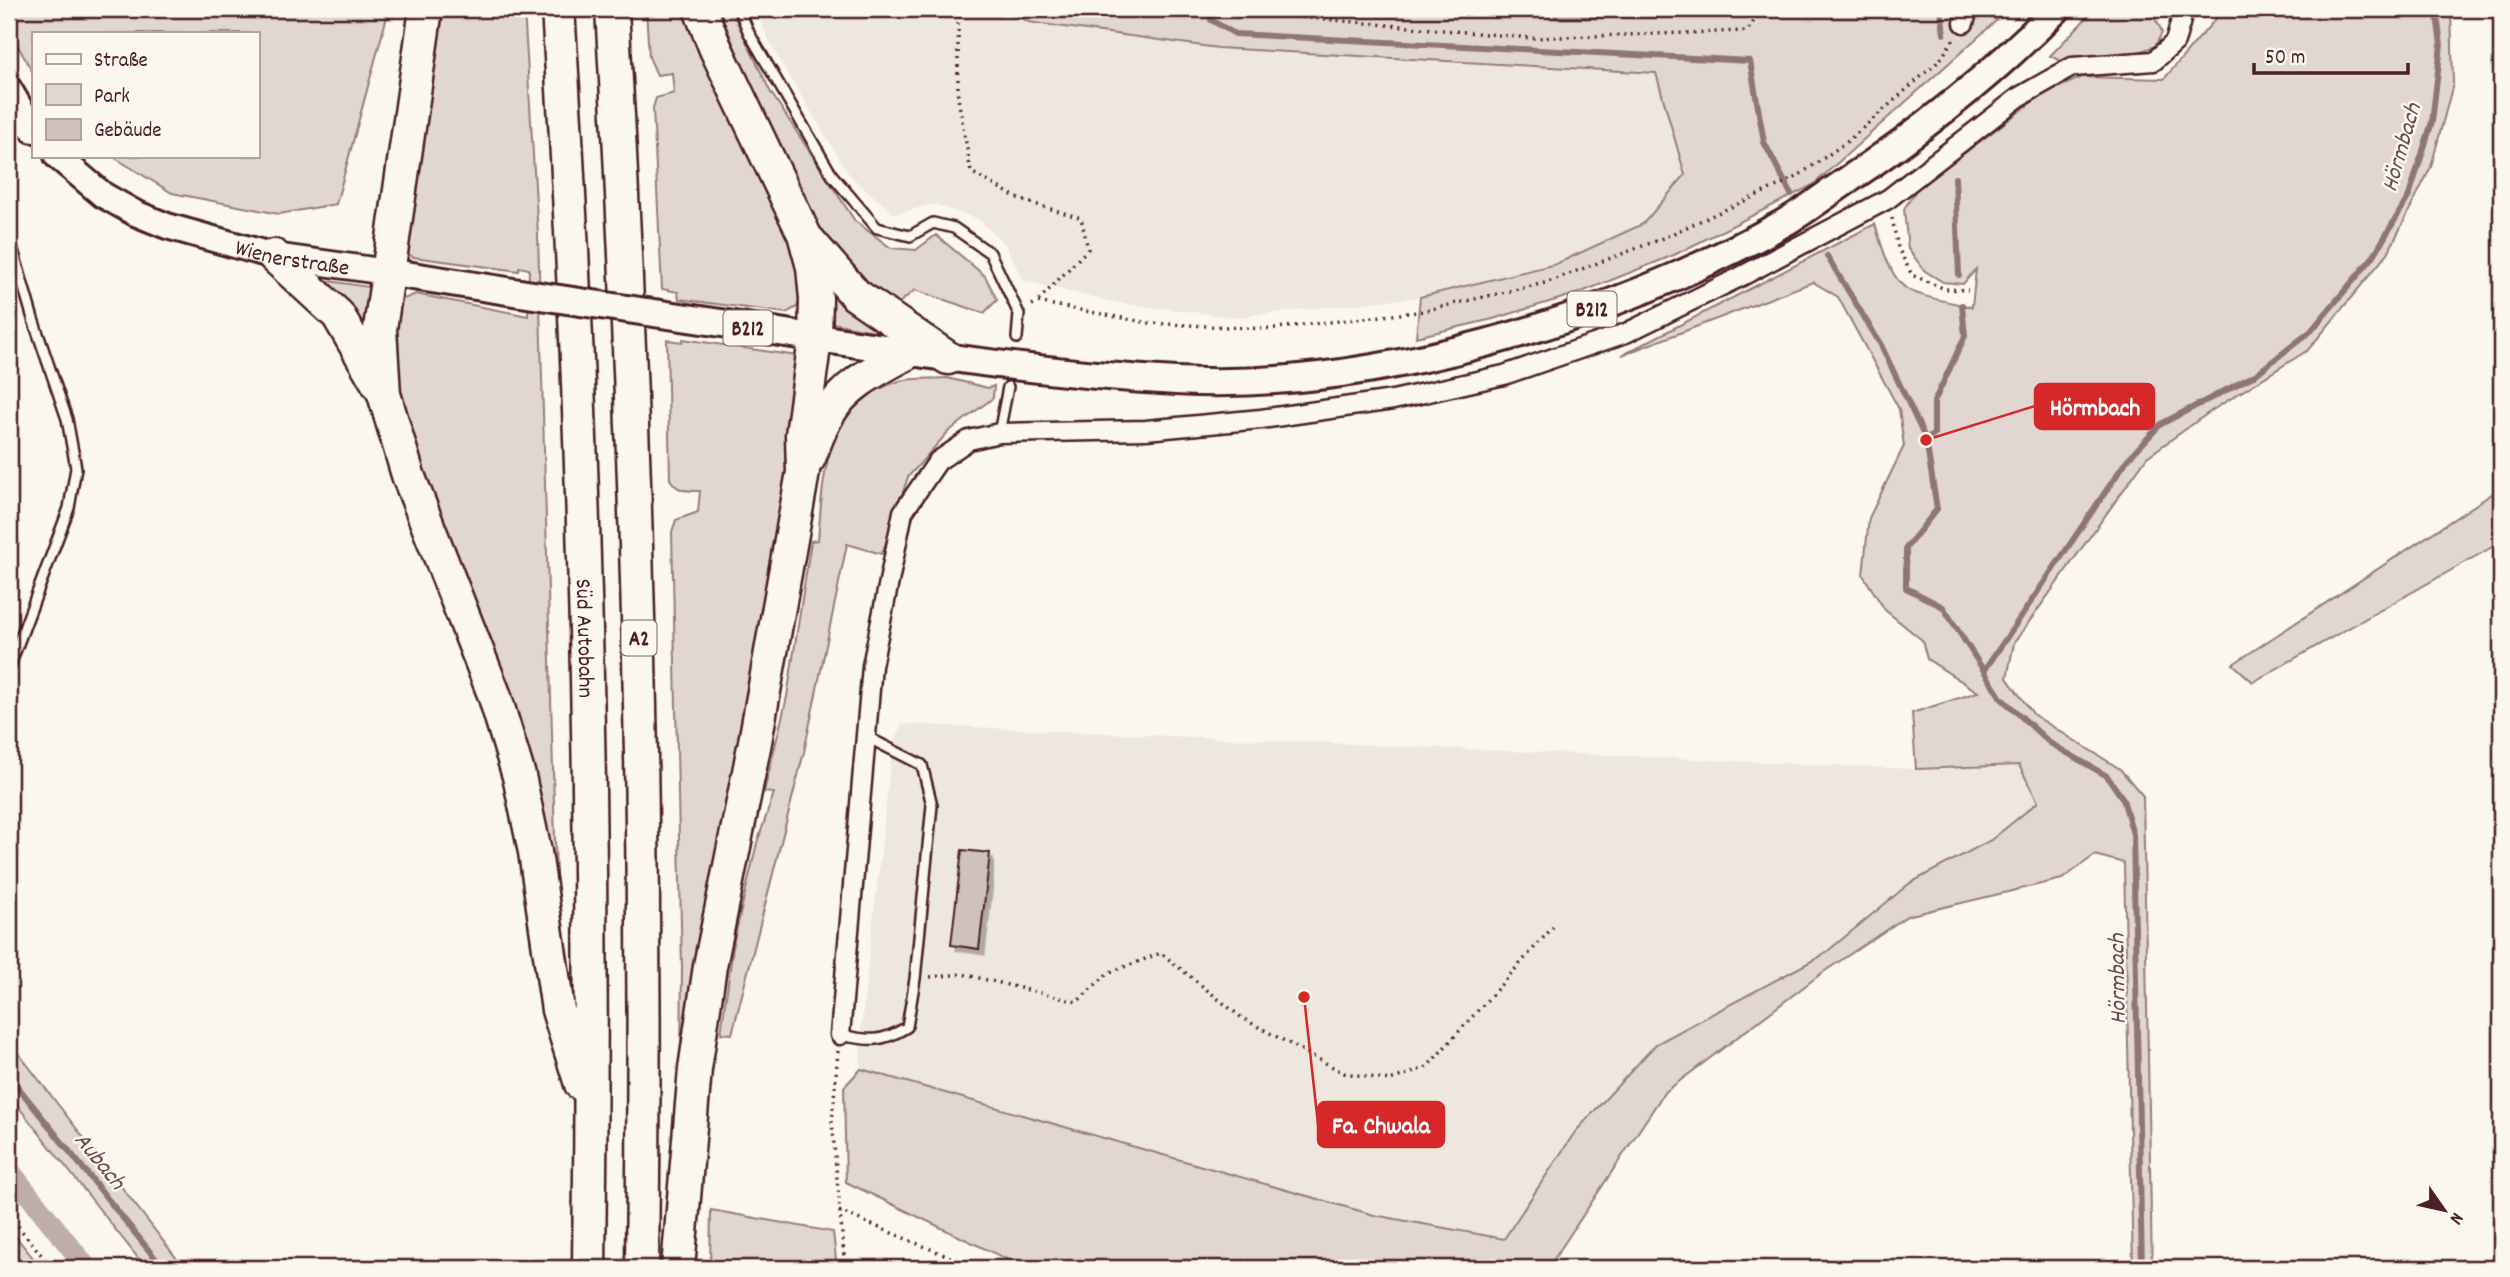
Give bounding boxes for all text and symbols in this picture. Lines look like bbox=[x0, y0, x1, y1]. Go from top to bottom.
legend bbox=[32, 32, 259, 158]
scale bar bbox=[2254, 32, 2408, 76]
text: 50 m bbox=[2265, 44, 2305, 74]
text: Straße bbox=[94, 47, 148, 77]
text: Park bbox=[94, 83, 130, 113]
water label: Hörmbach bbox=[2374, 99, 2432, 196]
text: Gebäude bbox=[94, 117, 162, 147]
street label: Wienerstraße bbox=[231, 233, 351, 286]
road number: B212 bbox=[1568, 292, 1616, 326]
road number: B212 bbox=[724, 310, 772, 346]
callout: Hörmbach bbox=[2035, 384, 2154, 429]
text: Hörmbach bbox=[2050, 393, 2140, 427]
street label: Süd Autobahn bbox=[565, 578, 601, 698]
road number: A2 bbox=[622, 620, 656, 656]
water label: Hörmbach bbox=[2101, 932, 2137, 1025]
callout: Fa. Chwala bbox=[1318, 1102, 1444, 1147]
text: Fa. Chwala bbox=[1332, 1111, 1431, 1145]
water label: Aubach bbox=[65, 1126, 133, 1199]
north arrow bbox=[2408, 1176, 2478, 1246]
text: N bbox=[2441, 1206, 2469, 1229]

